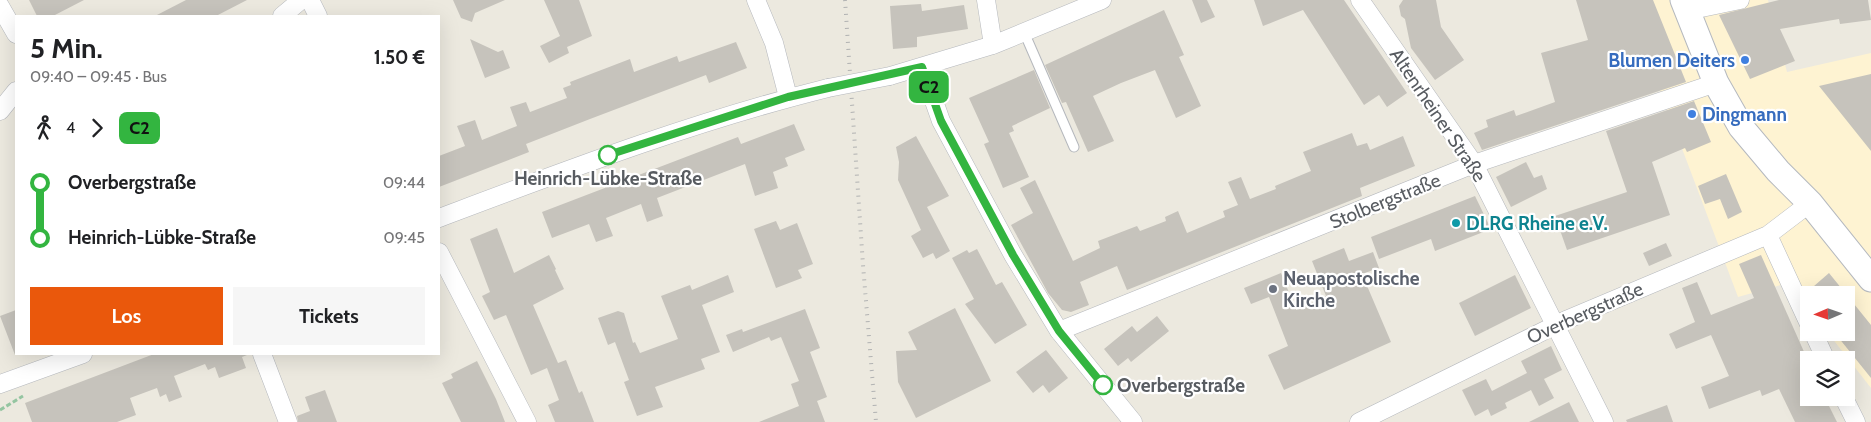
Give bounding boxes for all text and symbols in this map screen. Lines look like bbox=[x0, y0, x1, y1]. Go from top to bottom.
text: 5 Min. bbox=[30, 31, 103, 65]
street label: Altenrheiner Straße bbox=[1385, 44, 1491, 186]
text: 1.50 € bbox=[374, 46, 425, 69]
place label: Blumen Deiters bbox=[1608, 49, 1735, 72]
marker: Blumen Deiters bbox=[1739, 54, 1751, 66]
text: 09:40 – 09:45 · Bus bbox=[30, 67, 167, 86]
line badge: C2 bbox=[906, 71, 952, 103]
text: C2 bbox=[919, 76, 939, 98]
place label: Dingmann bbox=[1702, 103, 1787, 126]
marker: Dingmann bbox=[1686, 108, 1698, 120]
icon: walk bbox=[30, 114, 58, 142]
icon: forward bbox=[83, 114, 111, 142]
text: C2 bbox=[129, 117, 150, 139]
text: 4 bbox=[66, 118, 75, 137]
marker: Heinrich-Lübke-Straße bbox=[598, 145, 618, 165]
place label: Heinrich-Lübke-Straße bbox=[514, 167, 702, 190]
street label: Stolbergstraße bbox=[1326, 168, 1444, 234]
text: Overbergstraße bbox=[68, 171, 196, 194]
text: 09:44 bbox=[383, 173, 425, 192]
place label: DLRG Rheine e.V. bbox=[1466, 212, 1608, 235]
marker: DLRG Rheine e.V. bbox=[1450, 217, 1462, 229]
text: Heinrich-Lübke-Straße bbox=[68, 226, 256, 249]
text: 09:45 bbox=[384, 228, 425, 247]
place label: Neuapostolische Kirche bbox=[1283, 267, 1420, 312]
street label: Overbergstraße bbox=[1523, 277, 1647, 349]
marker: Neuapostolische Kirche bbox=[1267, 283, 1279, 295]
north arrow bbox=[1800, 286, 1855, 341]
map controls bbox=[1800, 286, 1855, 406]
button: Los bbox=[30, 287, 223, 345]
button: Tickets bbox=[233, 287, 425, 345]
button: layers bbox=[1800, 351, 1855, 406]
place label: Overbergstraße bbox=[1117, 374, 1245, 397]
marker: Overbergstraße bbox=[1093, 375, 1113, 395]

